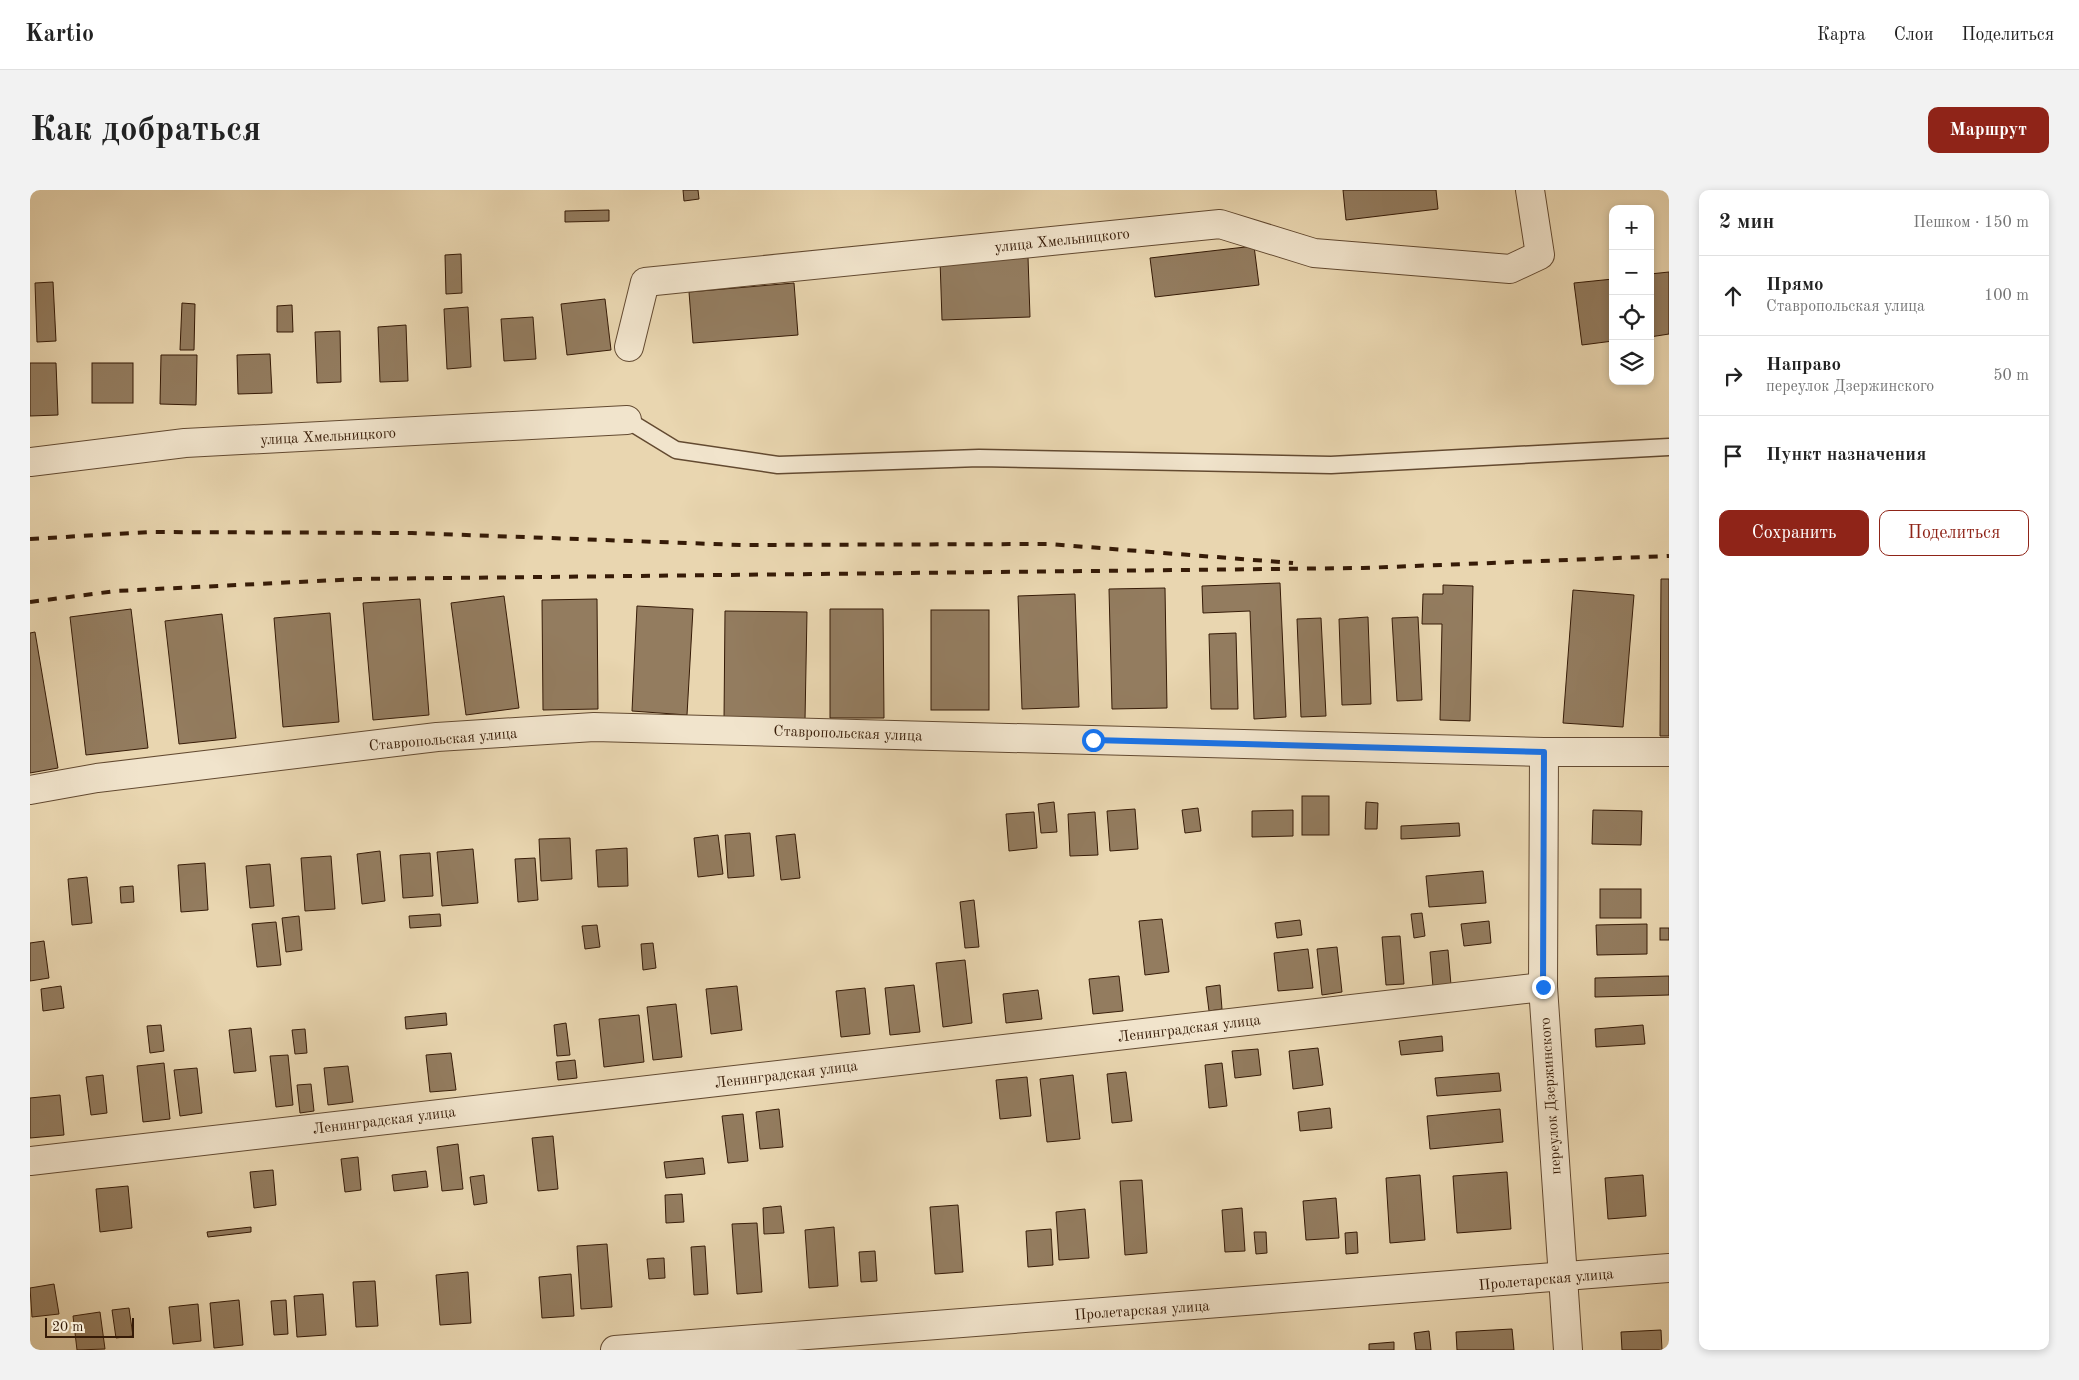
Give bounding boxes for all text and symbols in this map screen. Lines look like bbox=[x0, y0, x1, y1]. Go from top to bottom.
text: Kartio bbox=[25, 23, 94, 47]
text: Карта bbox=[1817, 26, 1866, 44]
text: Слои bbox=[1894, 26, 1933, 44]
text: Поделиться bbox=[1961, 26, 2054, 44]
button: Маршрут bbox=[1928, 107, 2049, 153]
text: Как добраться bbox=[30, 113, 261, 148]
map controls bbox=[1609, 205, 1654, 385]
button: + bbox=[1609, 205, 1654, 250]
text: 2 мин bbox=[1719, 212, 1774, 233]
text: Пешком · 150 m bbox=[1913, 215, 2029, 231]
street label: улица Хмельницкого bbox=[994, 227, 1130, 256]
button: − bbox=[1609, 250, 1654, 295]
text: Прямо bbox=[1766, 276, 1824, 295]
icon: ahead bbox=[1719, 282, 1747, 310]
text: 100 m bbox=[1984, 288, 2029, 304]
button: locate bbox=[1609, 295, 1654, 340]
text: Ставропольская улица bbox=[1766, 299, 1925, 315]
button: layers bbox=[1609, 340, 1654, 385]
text: Направо bbox=[1766, 356, 1841, 375]
icon: right bbox=[1719, 362, 1747, 390]
text: 50 m bbox=[1993, 368, 2029, 384]
text: переулок Дзержинского bbox=[1766, 379, 1934, 395]
street label: улица Хмельницкого bbox=[260, 426, 396, 449]
icon: arrive bbox=[1719, 442, 1747, 470]
text: Пункт назначения bbox=[1766, 446, 1926, 465]
button: Сохранить bbox=[1719, 510, 1869, 556]
button: Поделиться bbox=[1879, 510, 2029, 556]
street label: Ставропольская улица bbox=[773, 724, 923, 745]
street label: Ставропольская улица bbox=[368, 726, 519, 754]
route start bbox=[1082, 729, 1105, 752]
route end bbox=[1532, 976, 1555, 999]
street label: Ленинградская улица bbox=[1117, 1013, 1262, 1046]
street label: переулок Дзержинского bbox=[1539, 1017, 1564, 1175]
street label: Ленинградская улица bbox=[714, 1059, 859, 1092]
street label: Ленинградская улица bbox=[312, 1105, 457, 1138]
street label: Пролетарская улица bbox=[1478, 1267, 1615, 1294]
street label: Пролетарская улица bbox=[1074, 1299, 1211, 1324]
scale bar bbox=[45, 1315, 134, 1338]
text: 20 m bbox=[52, 1320, 83, 1334]

